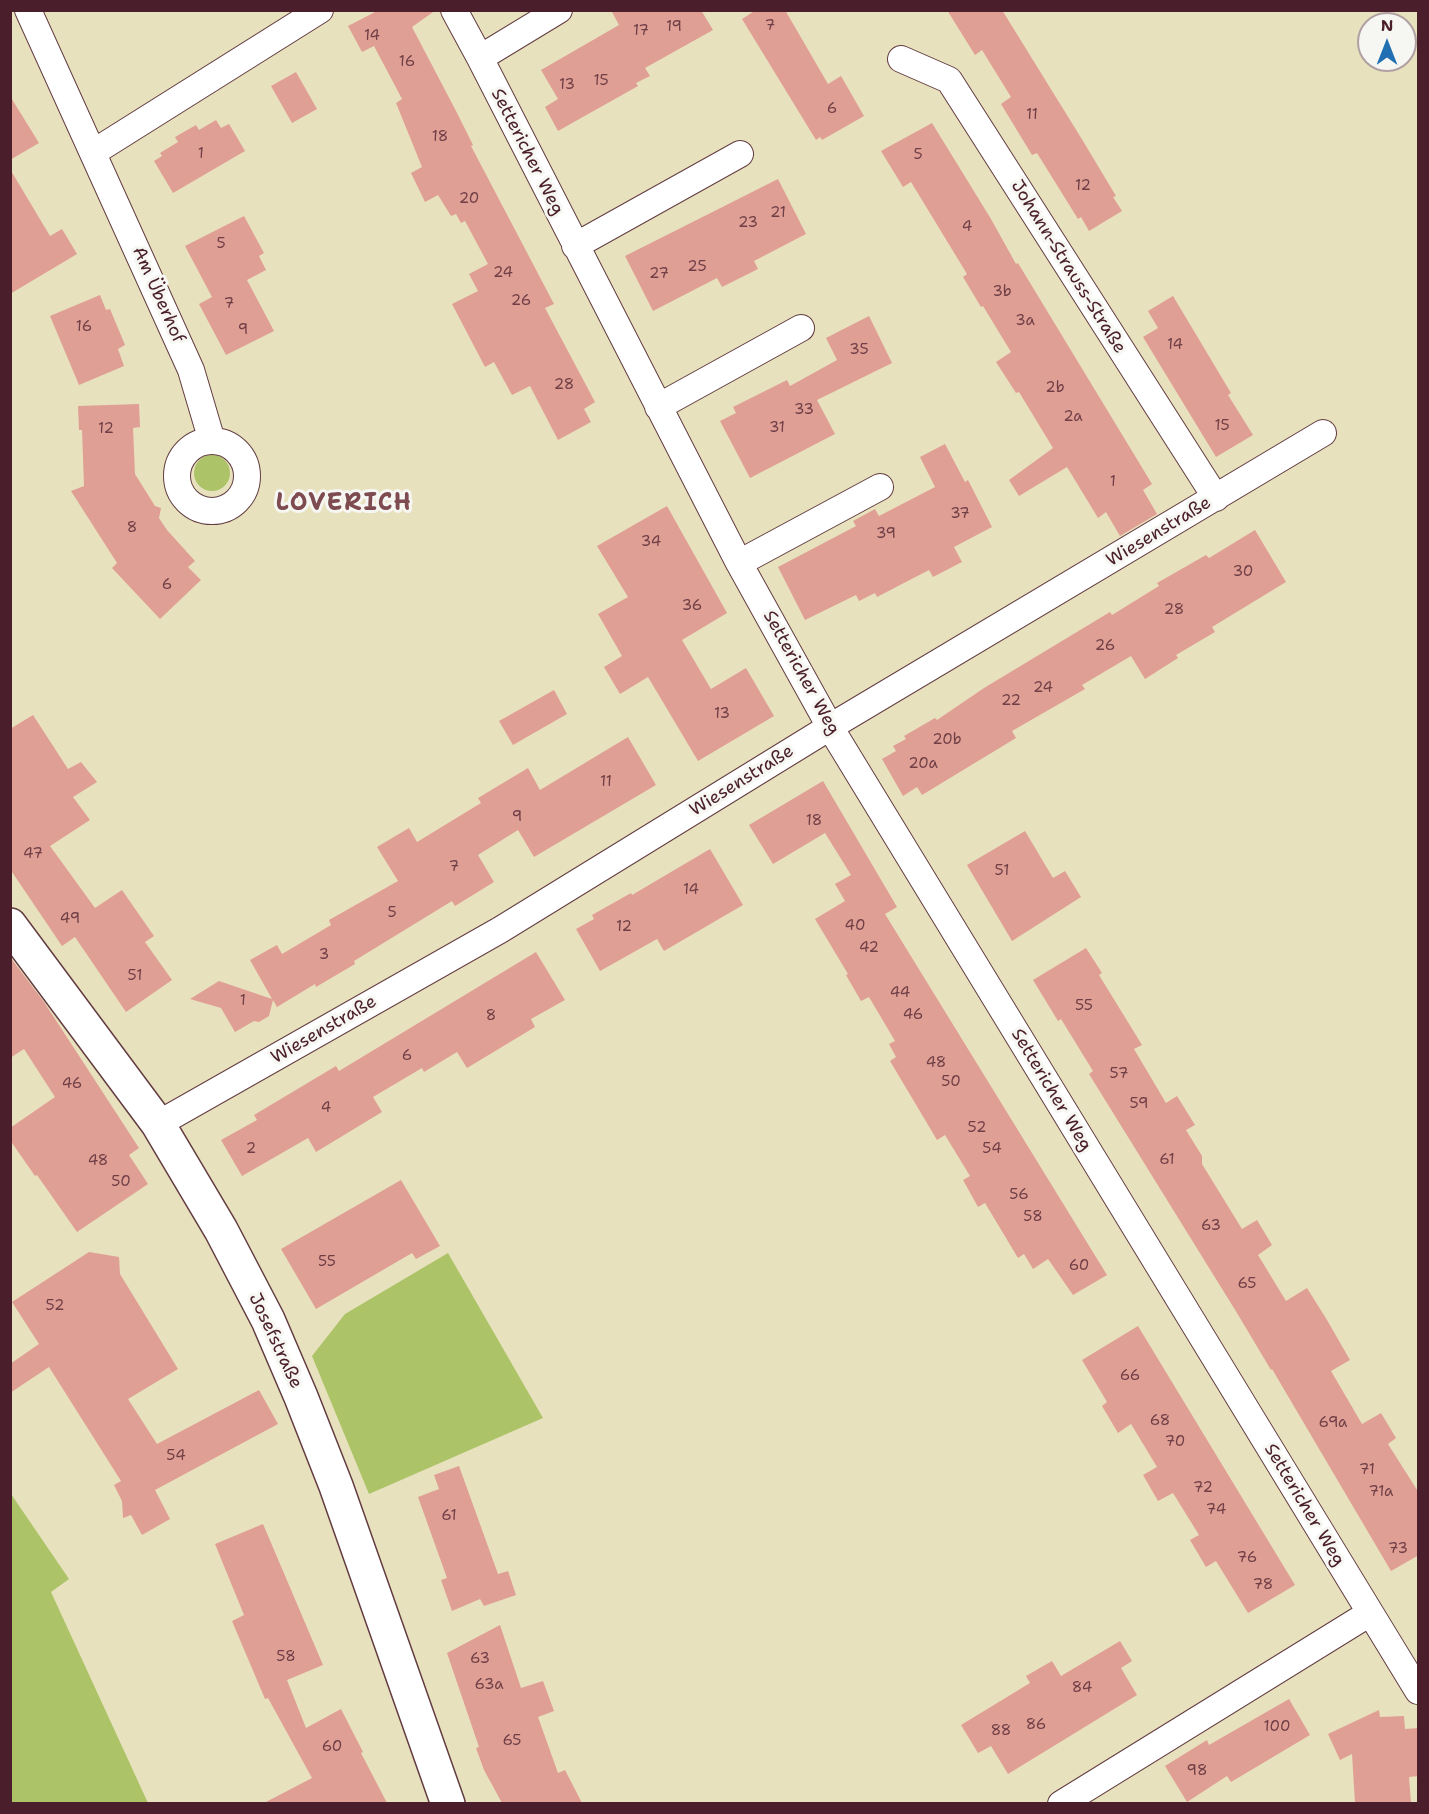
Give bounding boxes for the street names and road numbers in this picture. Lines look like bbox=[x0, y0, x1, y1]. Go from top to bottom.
street label: Settericher Weg bbox=[486, 85, 568, 219]
street label: Johann-Strauss-Straße bbox=[1006, 176, 1130, 358]
street label: Am Überhof bbox=[127, 243, 189, 347]
street label: Wiesenstraße bbox=[1103, 492, 1215, 572]
street label: Settericher Weg bbox=[758, 607, 844, 739]
street label: Wiesenstraße bbox=[686, 741, 798, 821]
street label: Wiesenstraße bbox=[267, 991, 381, 1069]
street label: Settericher Weg bbox=[1006, 1025, 1096, 1155]
street label: Josefstraße bbox=[244, 1290, 306, 1392]
street label: Settericher Weg bbox=[1259, 1440, 1349, 1570]

